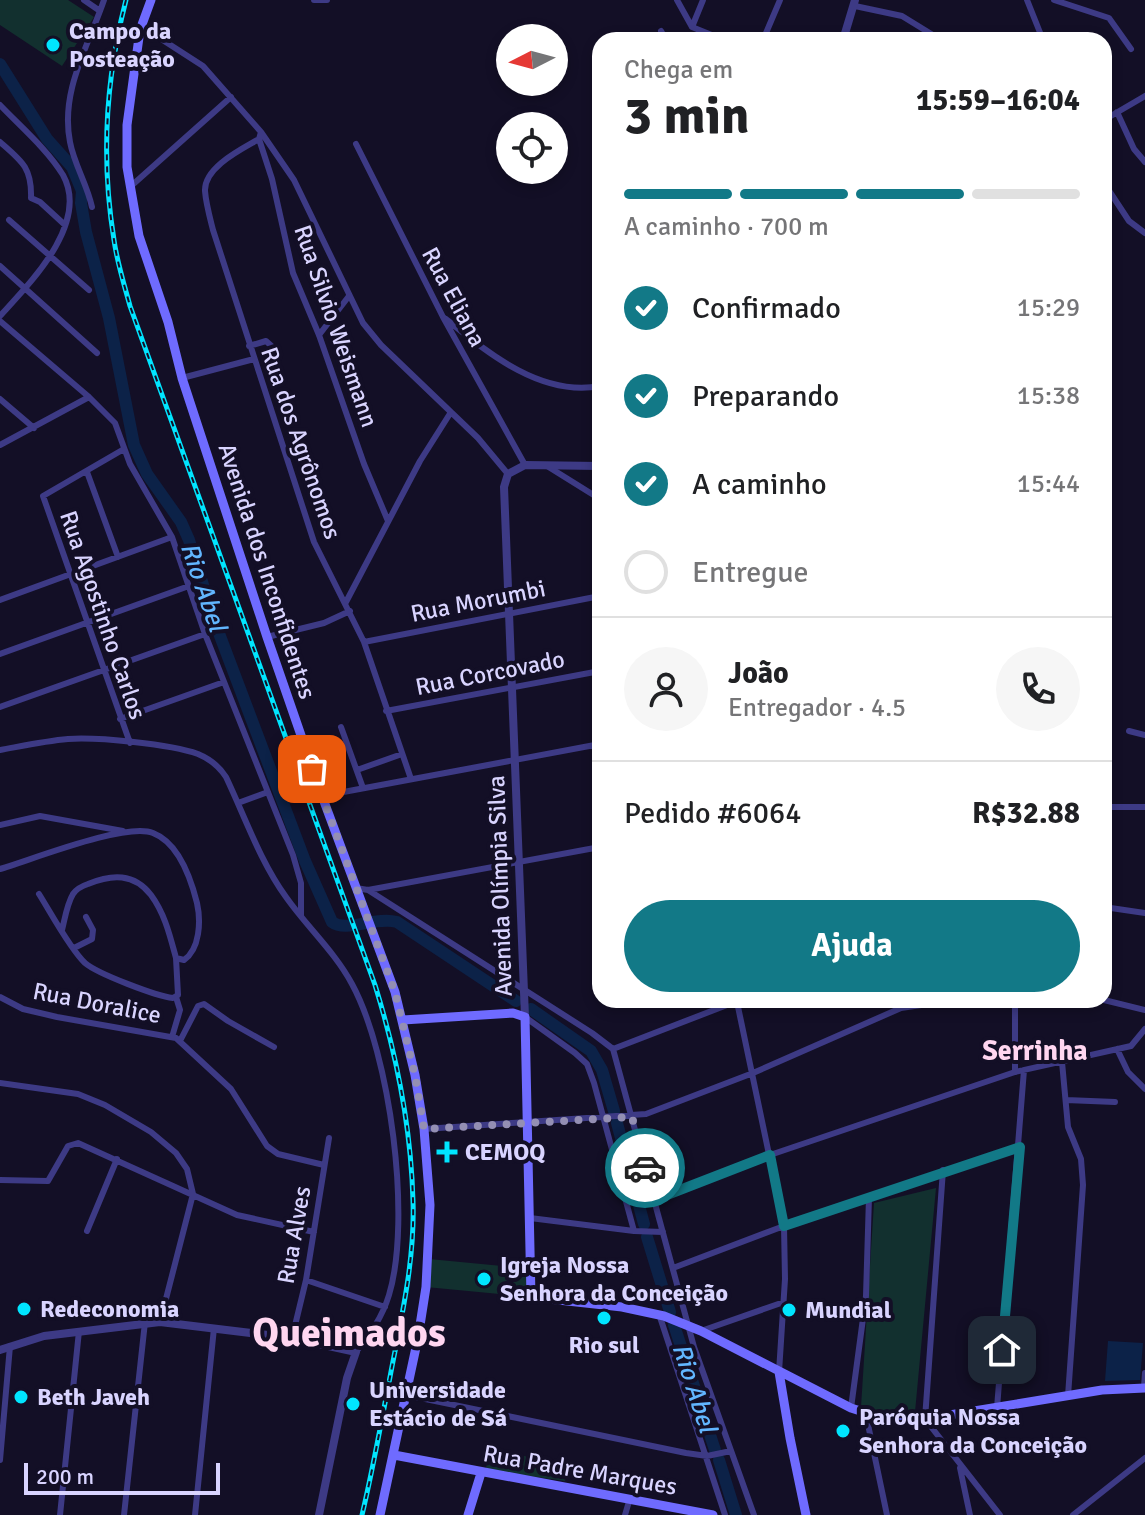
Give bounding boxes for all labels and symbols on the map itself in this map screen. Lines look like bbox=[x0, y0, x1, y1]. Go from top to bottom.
place label: Campo da Posteação bbox=[69, 16, 175, 74]
north arrow bbox=[496, 24, 568, 96]
marker: Campo da Posteação bbox=[44, 36, 62, 54]
street label: Rua Silvio Weismann bbox=[287, 221, 385, 431]
street label: Rua Eliana bbox=[415, 242, 493, 352]
street label: Rua dos Agrônomos bbox=[254, 343, 348, 543]
street label: Avenida dos Inconfidentes bbox=[211, 439, 323, 703]
street label: Rua Agostinho Carlos bbox=[53, 507, 153, 723]
water label: Rio Abel bbox=[173, 538, 234, 638]
street label: Rua Morumbi bbox=[408, 573, 548, 629]
street label: Rua Corcovado bbox=[413, 644, 567, 702]
pin bbox=[278, 735, 346, 803]
street label: Avenida Olímpia Silva bbox=[481, 775, 519, 997]
street label: Rua Doralice bbox=[30, 976, 164, 1030]
district label: Serrinha bbox=[982, 1034, 1088, 1068]
courier bbox=[605, 1128, 685, 1208]
place label: CEMOQ bbox=[465, 1137, 545, 1167]
marker: CEMOQ bbox=[436, 1141, 458, 1163]
street label: Rua Alves bbox=[271, 1184, 317, 1286]
place label: Igreja Nossa Senhora da Conceição bbox=[500, 1250, 728, 1308]
marker: Igreja Nossa Senhora da Conceição bbox=[475, 1270, 493, 1288]
place label: Redeconomia bbox=[40, 1294, 179, 1324]
place label: Mundial bbox=[805, 1295, 892, 1325]
marker: Redeconomia bbox=[15, 1300, 33, 1318]
marker: Mundial bbox=[780, 1301, 798, 1319]
district label: Queimados bbox=[252, 1308, 446, 1358]
marker: Rio sul bbox=[595, 1309, 613, 1327]
pin bbox=[968, 1316, 1036, 1384]
place label: Rio sul bbox=[568, 1330, 640, 1360]
water label: Rio Abel bbox=[665, 1339, 724, 1439]
place label: Universidade Estácio de Sá bbox=[369, 1375, 507, 1433]
place label: Beth Javeh bbox=[37, 1382, 150, 1412]
marker: Beth Javeh bbox=[12, 1388, 30, 1406]
marker: Universidade Estácio de Sá bbox=[344, 1395, 362, 1413]
place label: Paróquia Nossa Senhora da Conceição bbox=[859, 1402, 1087, 1460]
marker: Paróquia Nossa Senhora da Conceição bbox=[834, 1422, 852, 1440]
street label: Rua Padre Marques bbox=[481, 1438, 679, 1502]
scale bar bbox=[24, 1459, 220, 1495]

